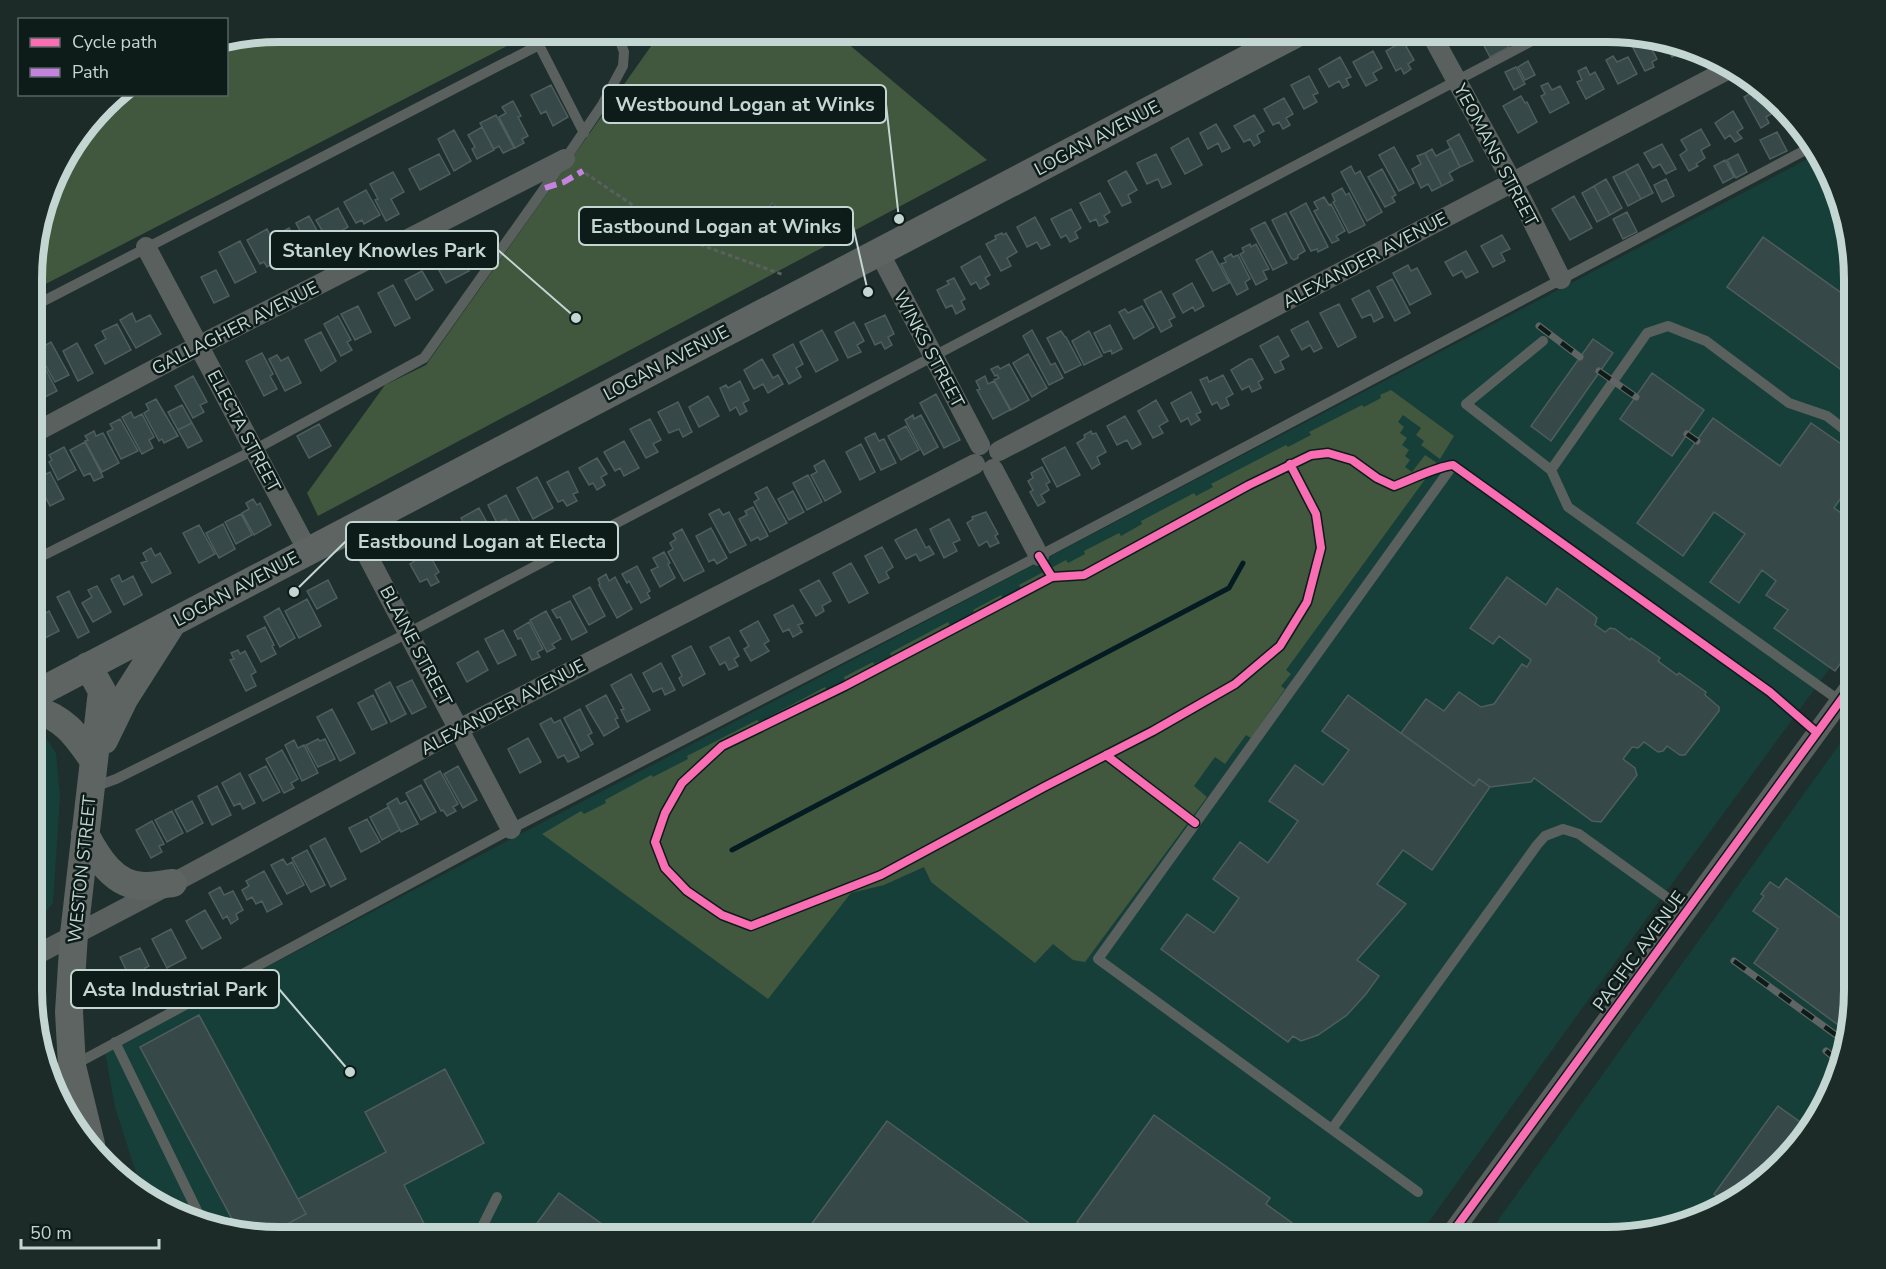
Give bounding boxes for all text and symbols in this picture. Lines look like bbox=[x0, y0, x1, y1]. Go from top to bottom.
legend bbox=[18, 18, 228, 96]
text: Cycle path bbox=[72, 30, 157, 54]
text: Path bbox=[72, 60, 109, 84]
street label: YEOMANS STREET bbox=[1448, 79, 1544, 231]
callout: Westbound Logan at Winks bbox=[603, 85, 886, 123]
text: Westbound Logan at Winks bbox=[615, 91, 875, 118]
street label: LOGAN AVENUE bbox=[1030, 95, 1164, 181]
street label: ALEXANDER AVENUE bbox=[1278, 206, 1452, 314]
callout: Eastbound Logan at Winks bbox=[579, 207, 853, 245]
text: Eastbound Logan at Winks bbox=[591, 213, 841, 240]
callout: Stanley Knowles Park bbox=[270, 231, 498, 269]
text: Stanley Knowles Park bbox=[282, 237, 487, 264]
street label: GALLAGHER AVENUE bbox=[148, 276, 322, 380]
street label: WINKS STREET bbox=[888, 286, 970, 412]
street label: LOGAN AVENUE bbox=[599, 320, 733, 406]
street label: ELECTA STREET bbox=[202, 366, 286, 496]
callout: Eastbound Logan at Electa bbox=[346, 522, 618, 560]
text: Eastbound Logan at Electa bbox=[358, 528, 606, 555]
street label: LOGAN AVENUE bbox=[169, 546, 303, 632]
street label: BLAINE STREET bbox=[374, 582, 458, 711]
street label: ALEXANDER AVENUE bbox=[416, 653, 590, 761]
street label: WESTON STREET bbox=[62, 794, 102, 944]
street label: PACIFIC AVENUE bbox=[1587, 886, 1691, 1016]
callout: Asta Industrial Park bbox=[71, 970, 279, 1008]
text: Asta Industrial Park bbox=[83, 976, 268, 1003]
scale bar bbox=[21, 1212, 159, 1250]
text: 50 m bbox=[30, 1221, 72, 1245]

